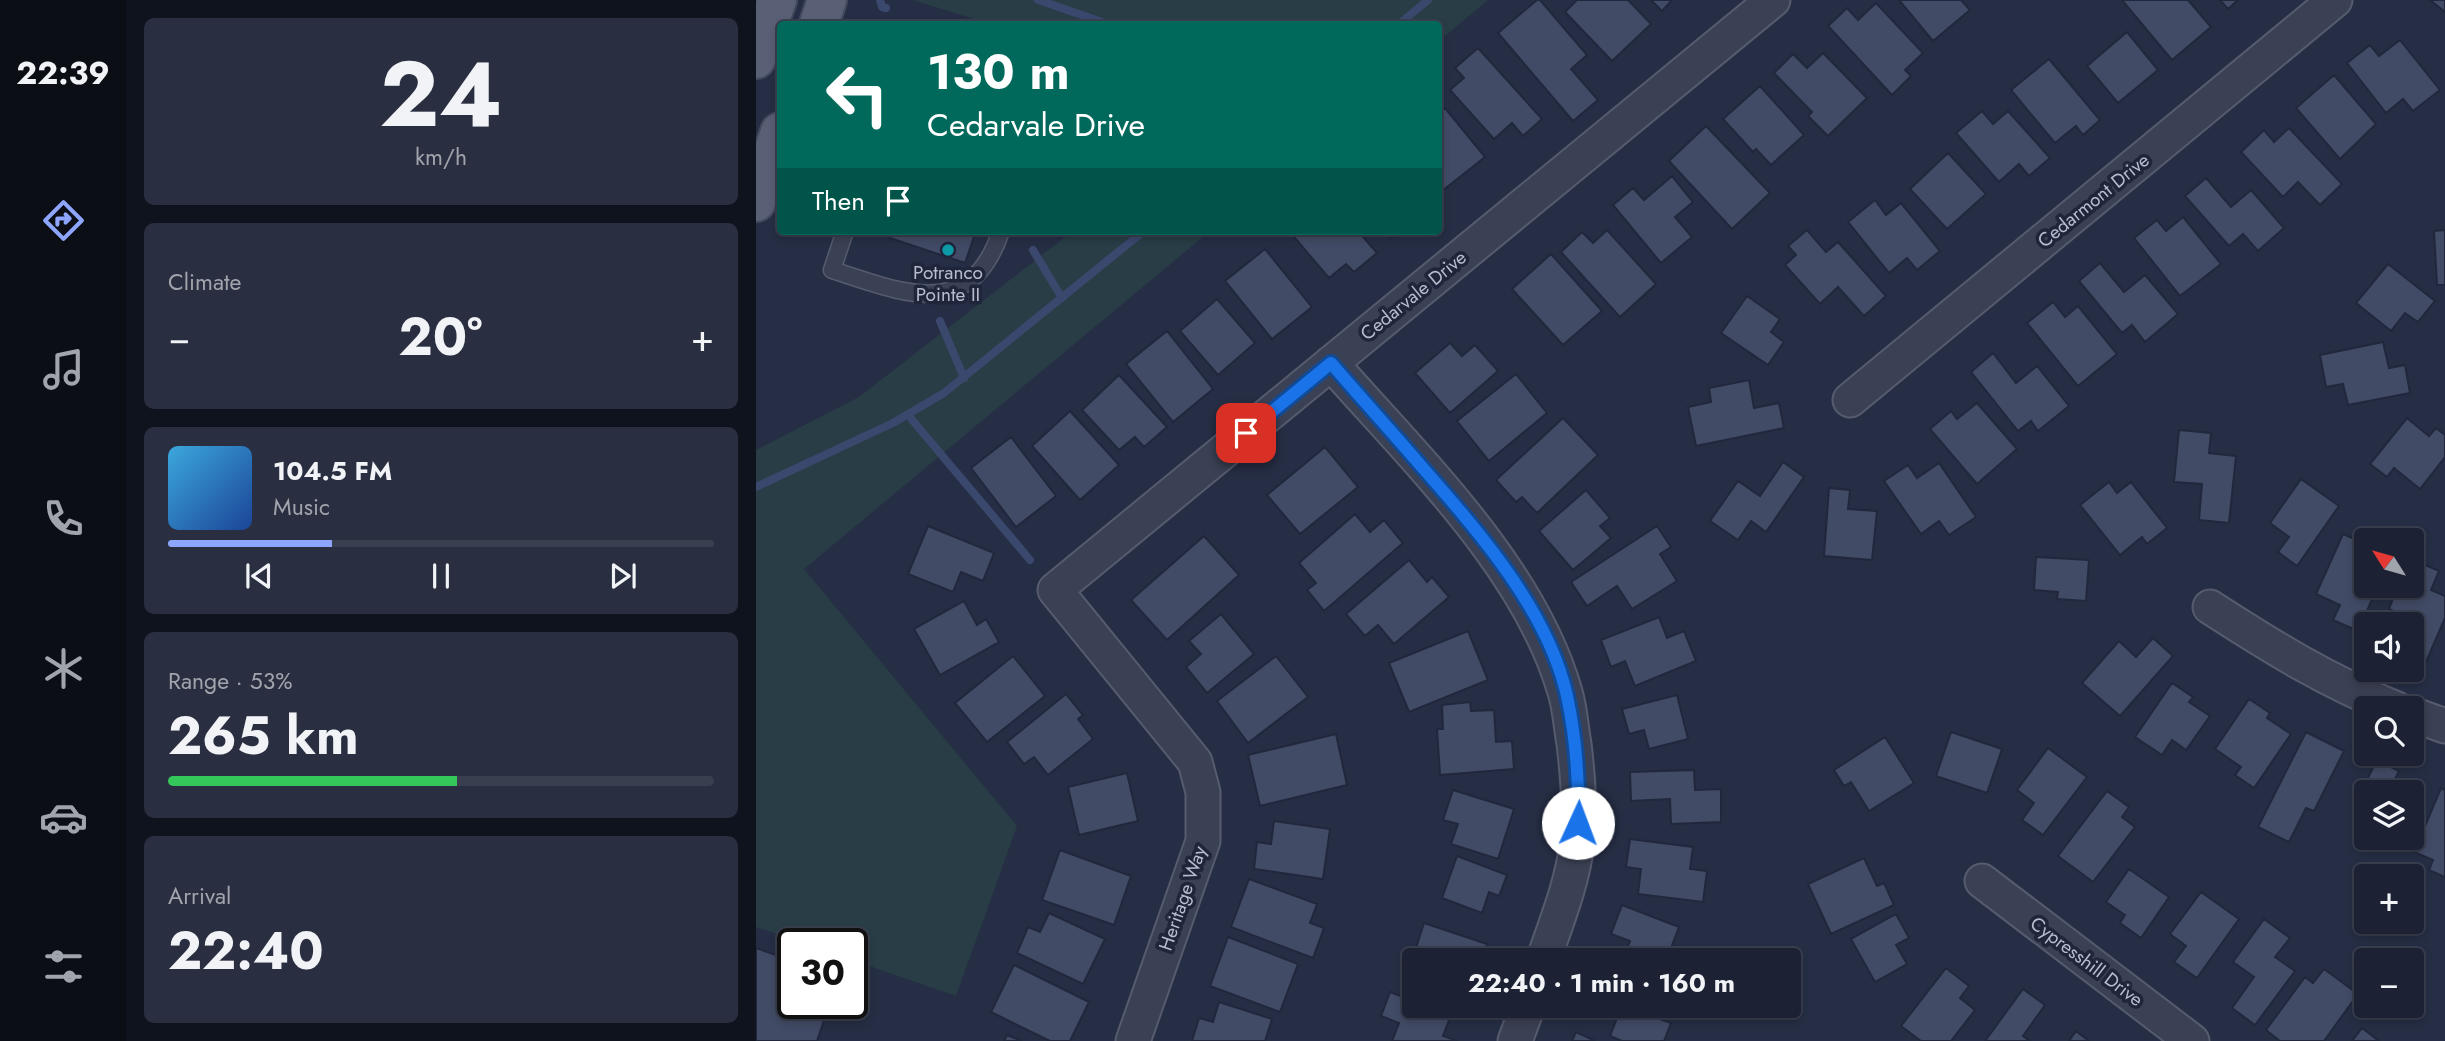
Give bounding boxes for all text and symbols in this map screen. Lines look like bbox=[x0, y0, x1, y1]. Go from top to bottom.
text: 24 bbox=[379, 29, 503, 160]
text: 130 m bbox=[927, 37, 1070, 107]
icon: left bbox=[812, 49, 903, 140]
text: 22:39 bbox=[16, 50, 110, 96]
text: Cedarvale Drive bbox=[927, 102, 1145, 148]
text: km/h bbox=[415, 140, 467, 174]
street label: Cedarmont Drive bbox=[2032, 147, 2155, 254]
text: Then bbox=[812, 182, 865, 220]
icon: arrive bbox=[879, 182, 917, 220]
icon: directions bbox=[39, 196, 88, 245]
marker: Potranco Pointe II bbox=[940, 242, 956, 258]
street label: Cedarvale Drive bbox=[1355, 244, 1472, 347]
place label: Potranco Pointe II bbox=[913, 259, 983, 308]
text: Climate bbox=[168, 265, 241, 299]
text: 20° bbox=[399, 299, 483, 375]
text: − bbox=[168, 310, 190, 365]
text: + bbox=[691, 310, 714, 365]
icon: music bbox=[39, 345, 88, 394]
pin bbox=[1216, 403, 1276, 463]
icon: arrive bbox=[1227, 414, 1265, 452]
text: 104.5 FM bbox=[273, 452, 392, 490]
text: Music bbox=[273, 490, 330, 524]
icon: phone bbox=[39, 494, 88, 543]
north arrow bbox=[2354, 528, 2424, 598]
map controls bbox=[2354, 528, 2424, 1018]
icon: previous bbox=[240, 557, 278, 595]
icon: pause bbox=[422, 557, 460, 595]
icon: next bbox=[604, 557, 642, 595]
button: sound bbox=[2354, 612, 2424, 682]
icon: climate bbox=[39, 644, 88, 693]
text: Range · 53% bbox=[168, 664, 292, 698]
button: search bbox=[2354, 696, 2424, 766]
text: 265 km bbox=[168, 698, 359, 774]
button: layers bbox=[2354, 780, 2424, 850]
position arrow bbox=[1541, 786, 1615, 860]
icon: car bbox=[39, 793, 88, 842]
street label: Heritage Way bbox=[1152, 842, 1213, 954]
button: + bbox=[2354, 864, 2424, 934]
text: Arrival bbox=[168, 879, 231, 913]
street label: Cypresshill Drive bbox=[2025, 910, 2149, 1013]
text: 22:40 bbox=[168, 913, 324, 989]
speed limit sign: 30 bbox=[777, 928, 868, 1019]
icon: filters bbox=[39, 942, 88, 991]
button: − bbox=[2354, 948, 2424, 1018]
text: 22:40 · 1 min · 160 m bbox=[1468, 964, 1735, 1002]

